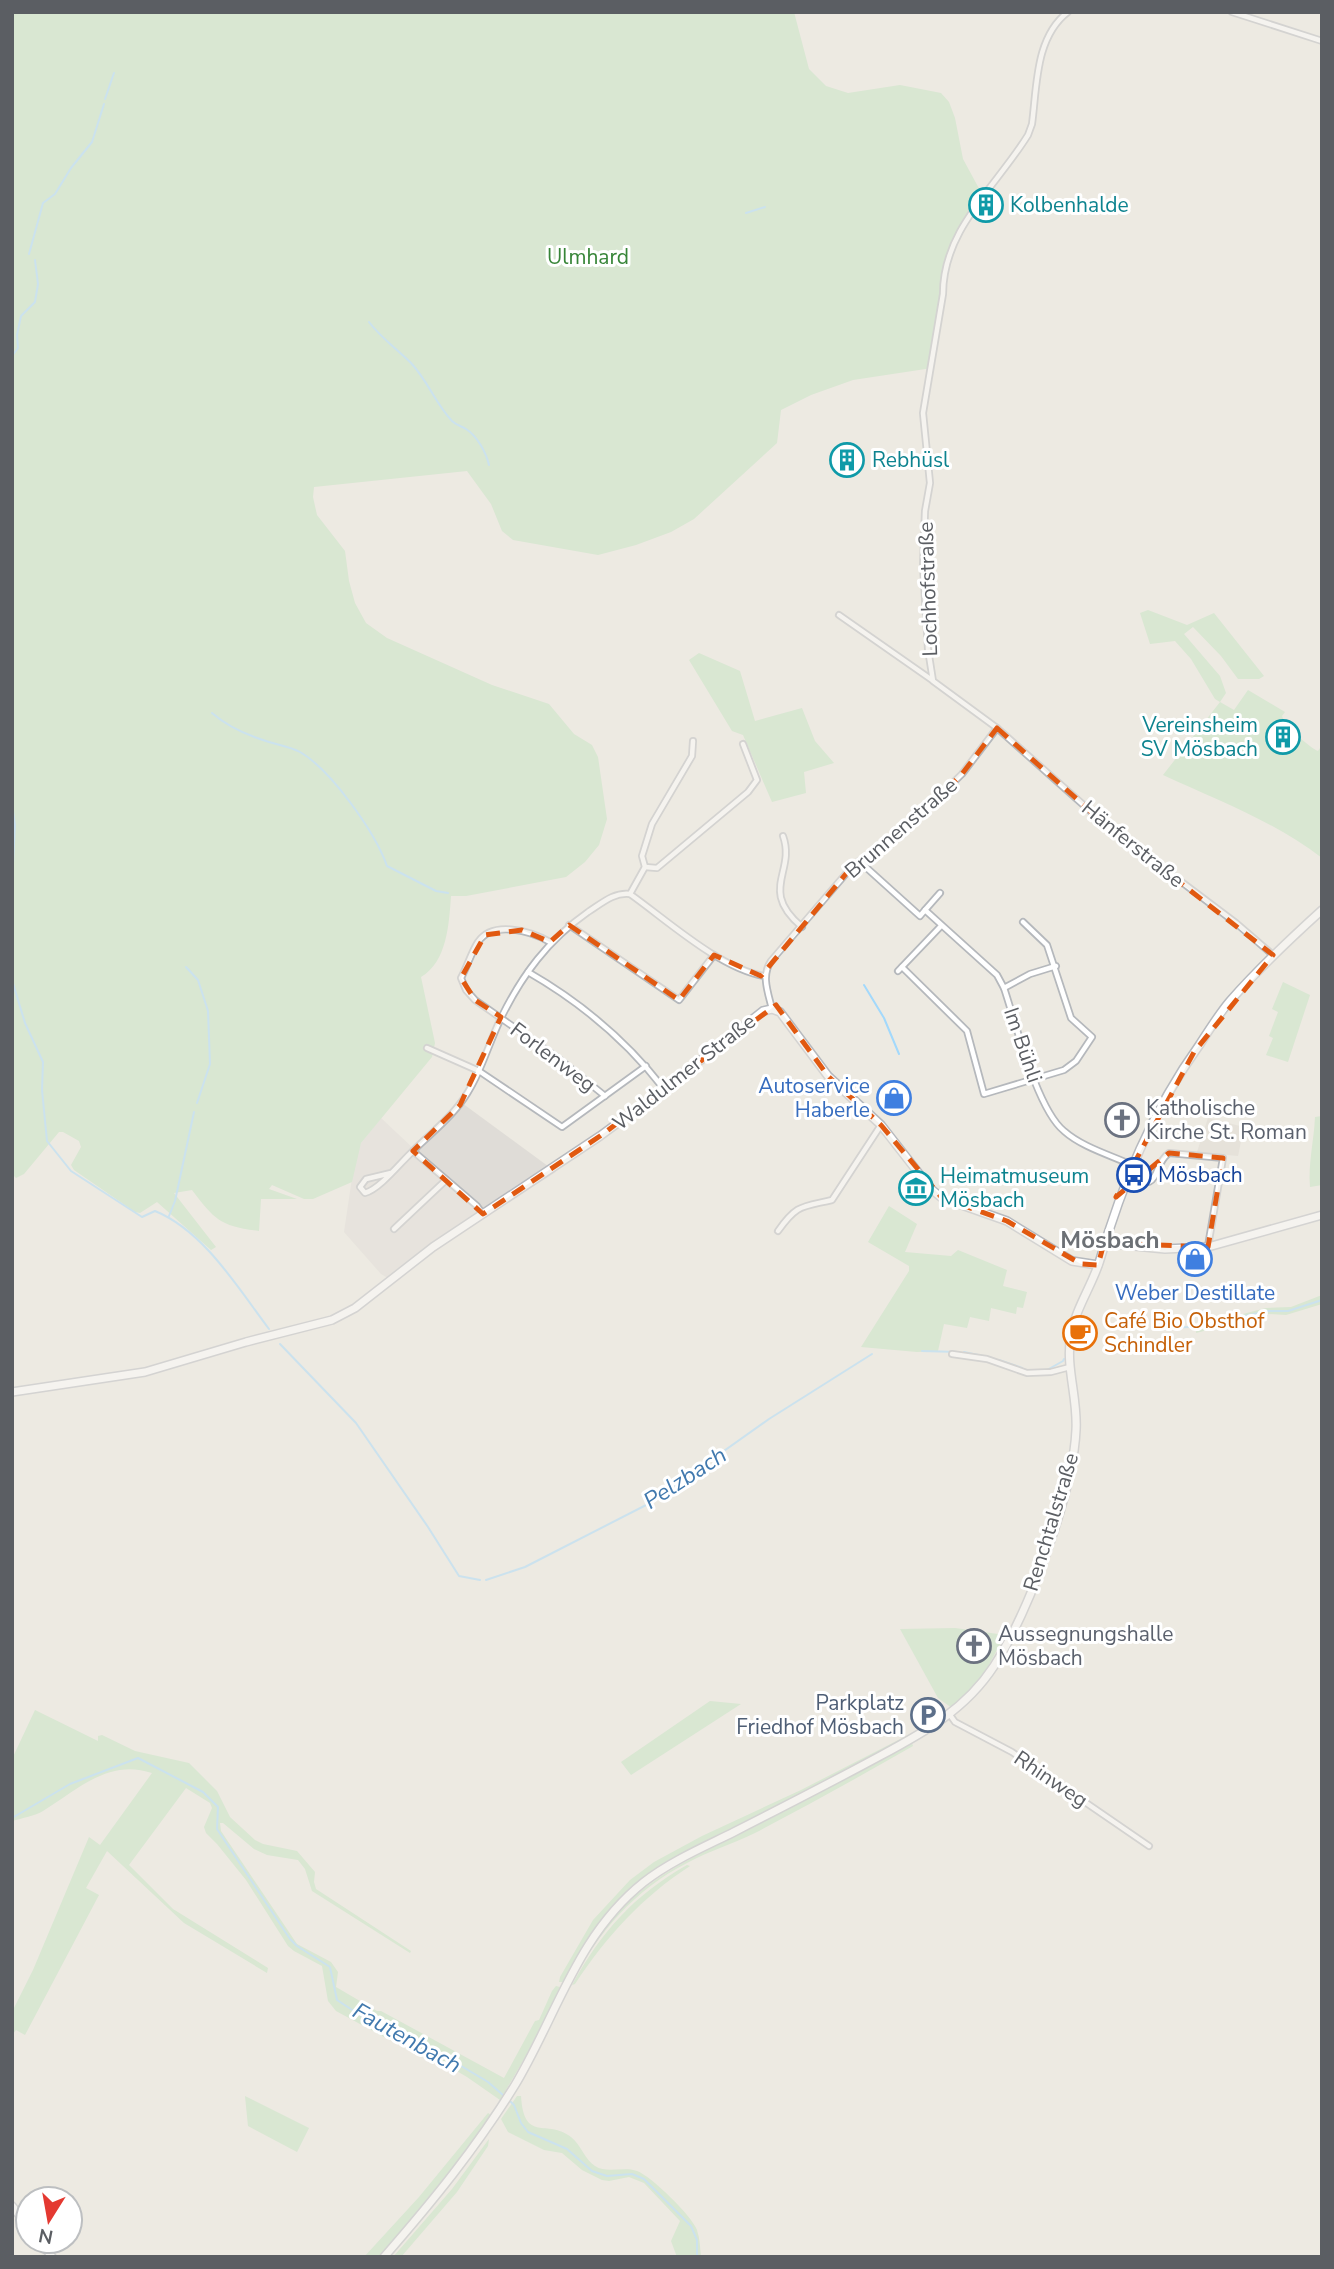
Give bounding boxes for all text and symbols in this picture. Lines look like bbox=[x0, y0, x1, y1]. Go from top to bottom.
building icon: Kolbenhalde bbox=[967, 186, 1005, 224]
place label: Kolbenhalde bbox=[1010, 191, 1129, 219]
park label: Ulmhard bbox=[547, 243, 629, 271]
building icon: Rebhüsl bbox=[828, 441, 866, 479]
place label: Rebhüsl bbox=[872, 446, 950, 474]
street label: Lochhofstraße bbox=[912, 521, 944, 657]
place label: Vereinsheim SV Mösbach bbox=[1141, 711, 1258, 763]
building icon: Vereinsheim SV Mösbach bbox=[1264, 718, 1302, 756]
street label: Brunnenstraße bbox=[839, 771, 963, 885]
street label: Hänferstraße bbox=[1076, 794, 1190, 894]
street label: Im Bühli bbox=[997, 1004, 1049, 1086]
street label: Waldulmer Straße bbox=[607, 1007, 761, 1137]
street label: Forlenweg bbox=[504, 1016, 602, 1098]
place label: Autoservice Haberle bbox=[758, 1072, 870, 1124]
shop icon: Autoservice Haberle bbox=[875, 1079, 913, 1117]
place label: Katholische Kirche St. Roman bbox=[1146, 1094, 1307, 1146]
church icon: Katholische Kirche St. Roman bbox=[1103, 1101, 1141, 1139]
bus stop icon: Mösbach bbox=[1115, 1156, 1153, 1194]
place label: Mösbach bbox=[1158, 1161, 1243, 1189]
place label: Heimatmuseum Mösbach bbox=[940, 1162, 1089, 1214]
museum icon: Heimatmuseum Mösbach bbox=[897, 1169, 935, 1207]
district label: Mösbach bbox=[1060, 1224, 1160, 1256]
shop icon: Weber Destillate bbox=[1176, 1240, 1214, 1278]
place label: Weber Destillate bbox=[1115, 1279, 1275, 1307]
place label: Café Bio Obsthof Schindler bbox=[1104, 1307, 1266, 1359]
cafe icon: Café Bio Obsthof Schindler bbox=[1061, 1314, 1099, 1352]
water label: Pelzbach bbox=[638, 1440, 732, 1516]
street label: Renchtalstraße bbox=[1017, 1449, 1085, 1595]
place label: Aussegnungshalle Mösbach bbox=[998, 1620, 1173, 1672]
church icon: Aussegnungshalle Mösbach bbox=[955, 1627, 993, 1665]
place label: Parkplatz Friedhof Mösbach bbox=[736, 1689, 904, 1741]
parking icon: Parkplatz Friedhof Mösbach bbox=[909, 1696, 947, 1734]
street label: Rhinweg bbox=[1008, 1744, 1094, 1814]
water label: Fautenbach bbox=[347, 1995, 467, 2081]
north arrow bbox=[14, 2185, 84, 2255]
text: N bbox=[36, 2222, 55, 2250]

